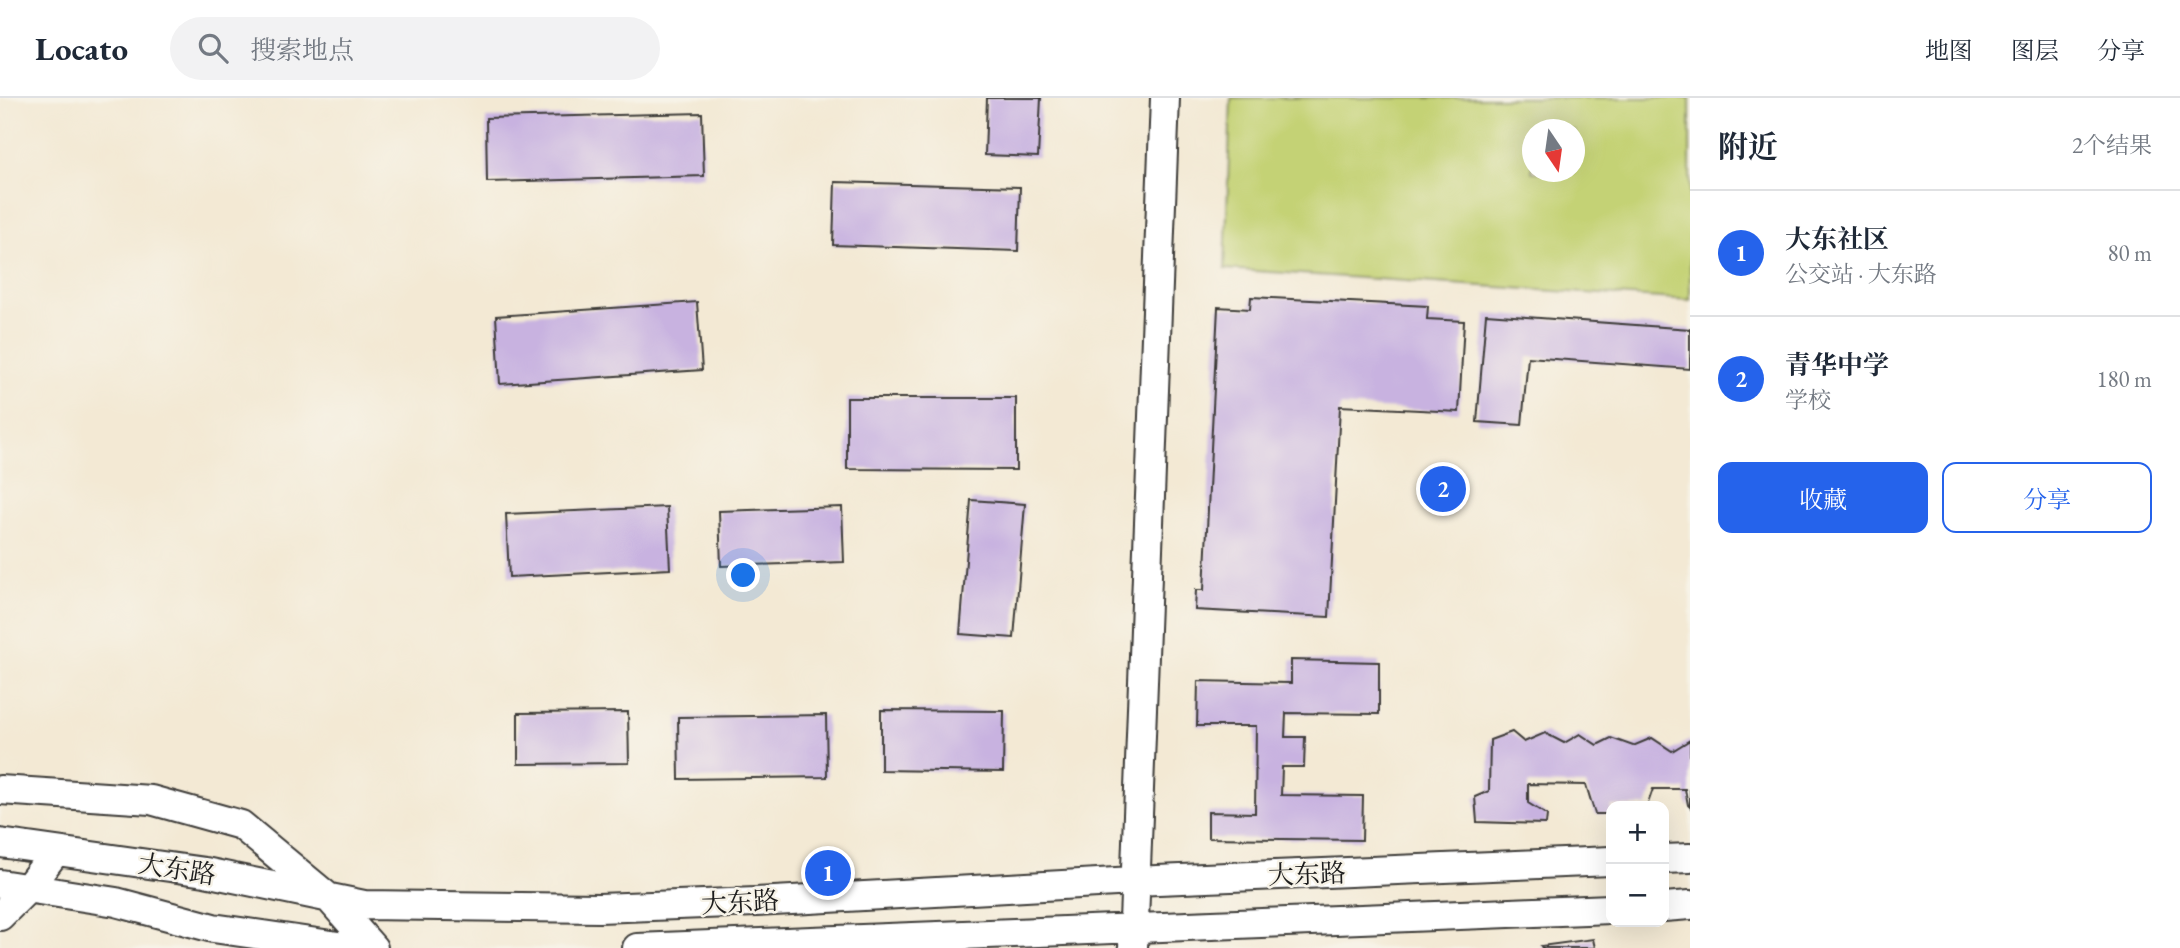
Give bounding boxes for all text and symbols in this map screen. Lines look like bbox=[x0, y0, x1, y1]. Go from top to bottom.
search box bbox=[170, 17, 660, 80]
text: Locato bbox=[35, 27, 128, 70]
icon: search bbox=[194, 29, 232, 67]
text: 搜索地点 bbox=[250, 33, 354, 67]
text: 地图 bbox=[1925, 35, 1973, 66]
text: 图层 bbox=[2011, 35, 2059, 66]
text: 分享 bbox=[2097, 35, 2145, 66]
north arrow bbox=[1522, 119, 1585, 182]
text: 附近 bbox=[1718, 127, 1778, 166]
text: 2个结果 bbox=[2072, 130, 2152, 160]
text: 大东社区 bbox=[1785, 222, 1889, 256]
text: 1 bbox=[1735, 238, 1747, 268]
text: 80 m bbox=[2107, 238, 2152, 268]
text: 公交站 · 大东路 bbox=[1785, 259, 1937, 289]
text: 青华中学 bbox=[1785, 348, 1889, 382]
text: 2 bbox=[1735, 364, 1747, 394]
text: 180 m bbox=[2096, 364, 2152, 394]
text: 学校 bbox=[1785, 385, 1831, 415]
button: 收藏 bbox=[1718, 462, 1928, 533]
button: 分享 bbox=[1942, 462, 2152, 533]
pin: 2 bbox=[1420, 463, 1466, 515]
your location bbox=[726, 558, 760, 592]
map controls bbox=[1606, 801, 1669, 927]
button: + bbox=[1606, 801, 1669, 864]
street label: 大东路 bbox=[136, 846, 218, 892]
pin: 1 bbox=[805, 847, 851, 899]
street label: 大东路 bbox=[1267, 856, 1347, 892]
button: − bbox=[1606, 864, 1669, 927]
street label: 大东路 bbox=[700, 883, 780, 921]

